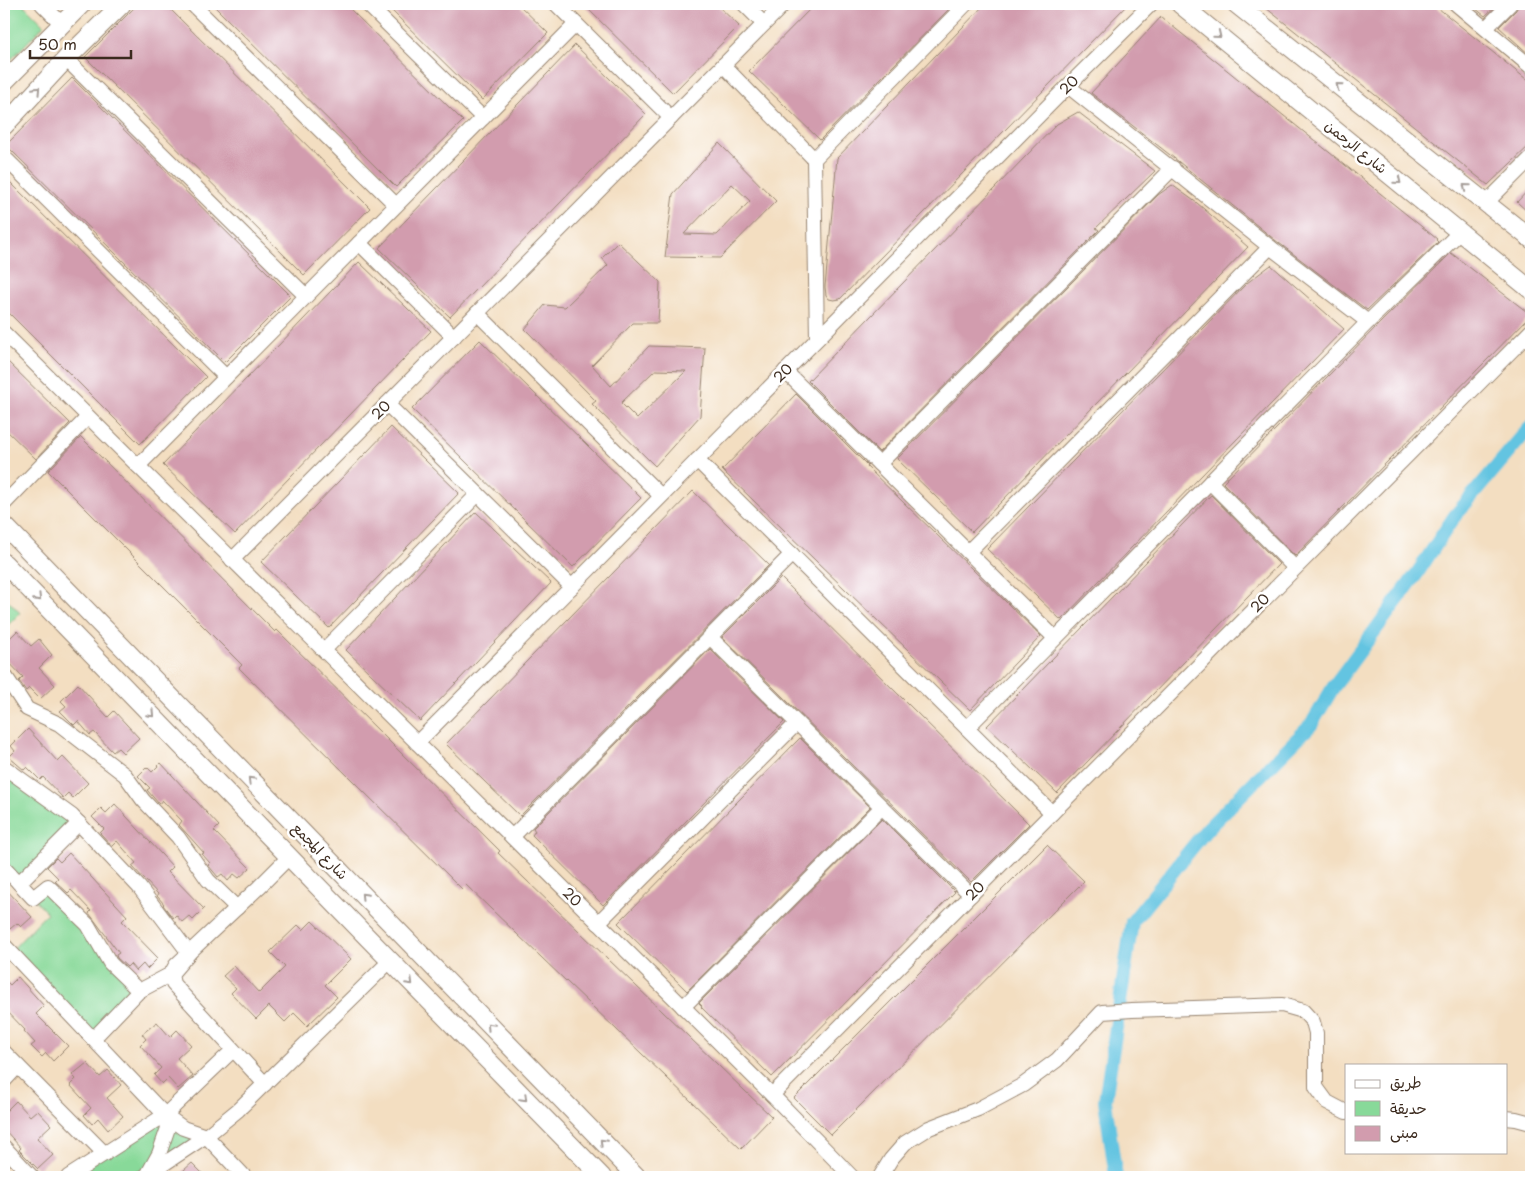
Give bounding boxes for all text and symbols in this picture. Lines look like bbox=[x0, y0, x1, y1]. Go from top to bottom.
scale bar bbox=[30, 28, 131, 60]
one-way arrow bbox=[1212, 29, 1221, 37]
text: 50 m bbox=[38, 32, 77, 55]
street label: 20 bbox=[1054, 70, 1083, 99]
one-way arrow bbox=[1335, 82, 1344, 91]
one-way arrow bbox=[31, 87, 40, 96]
street label: شارع الرحمن bbox=[1321, 115, 1392, 178]
one-way arrow bbox=[1393, 176, 1402, 185]
one-way arrow bbox=[1462, 184, 1472, 193]
street label: 20 bbox=[768, 358, 797, 387]
street label: 20 bbox=[366, 395, 395, 424]
street label: 20 bbox=[1245, 588, 1274, 617]
one-way arrow bbox=[32, 592, 41, 601]
one-way arrow bbox=[145, 708, 154, 717]
one-way arrow bbox=[248, 777, 257, 786]
street label: شارع المجمع bbox=[287, 817, 353, 885]
street label: 20 bbox=[960, 876, 989, 905]
street label: 20 bbox=[558, 882, 587, 911]
one-way arrow bbox=[361, 893, 370, 902]
one-way arrow bbox=[404, 976, 413, 985]
one-way arrow bbox=[487, 1022, 496, 1031]
legend bbox=[1345, 1064, 1508, 1154]
text: طريق bbox=[1390, 1070, 1422, 1093]
one-way arrow bbox=[518, 1092, 527, 1101]
text: حديقة bbox=[1390, 1096, 1427, 1119]
text: مبنى bbox=[1390, 1120, 1418, 1143]
one-way arrow bbox=[600, 1139, 609, 1148]

